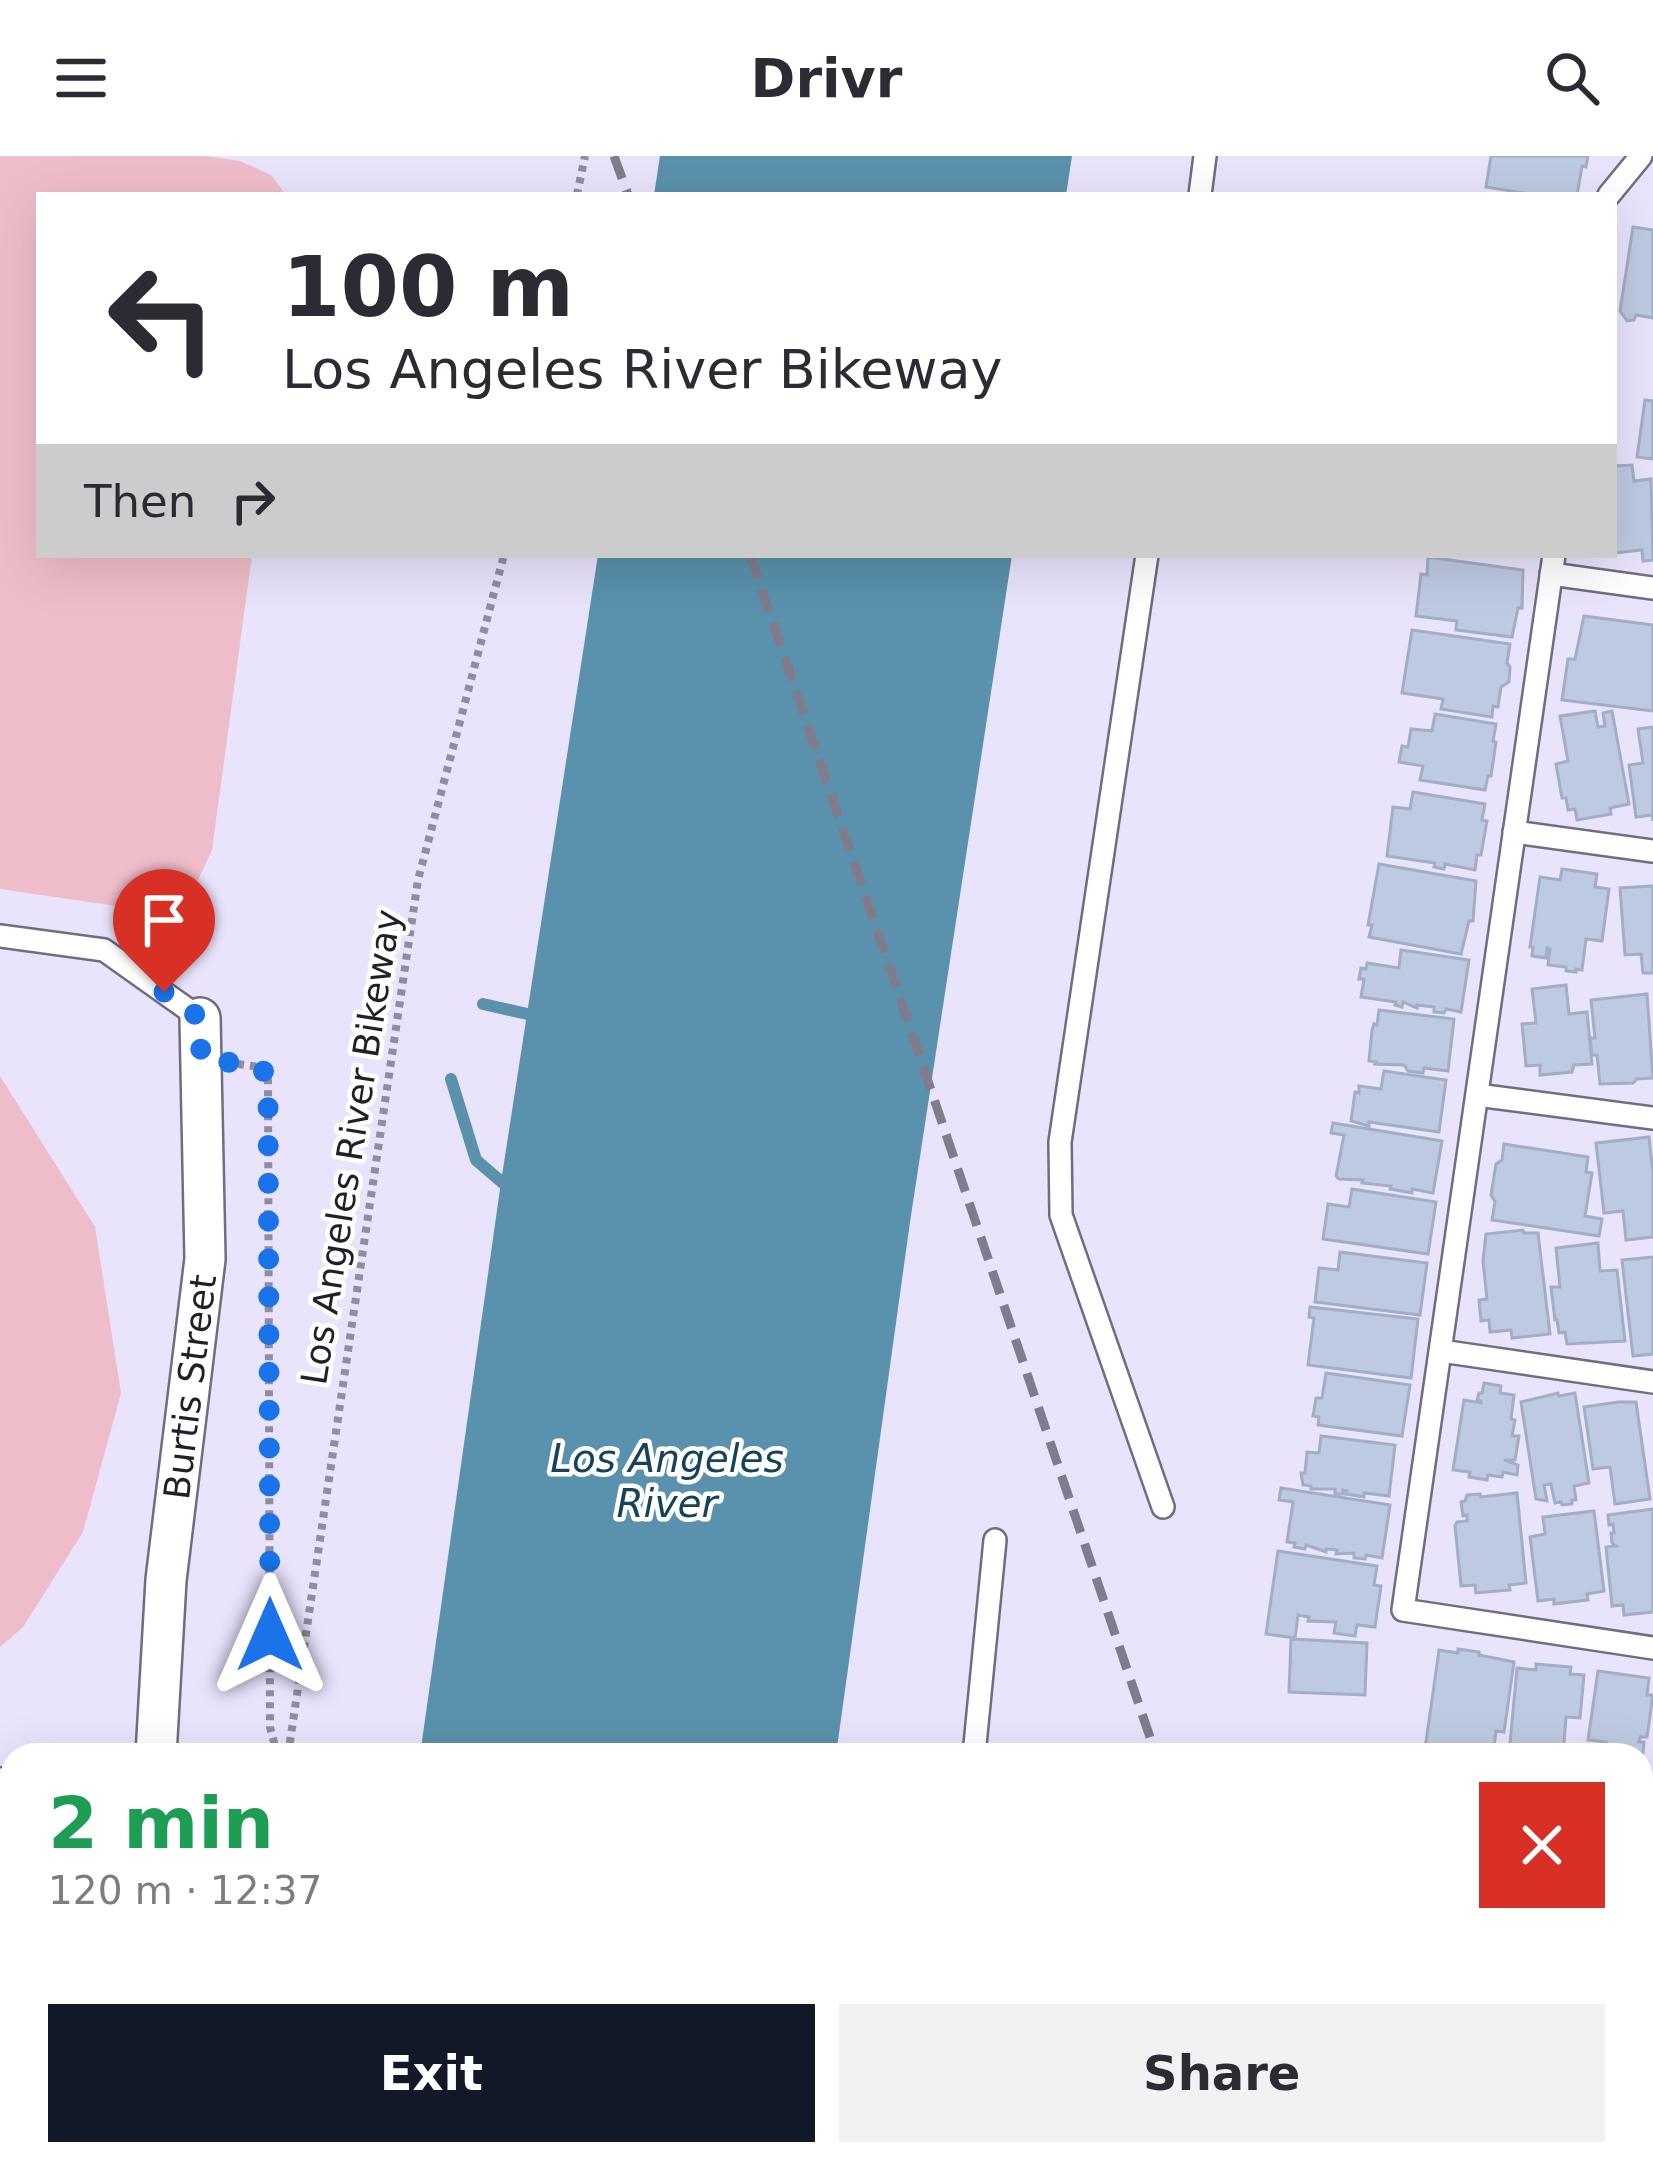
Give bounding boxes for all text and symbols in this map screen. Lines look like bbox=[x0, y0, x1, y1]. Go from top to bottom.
icon: menu bbox=[48, 45, 114, 111]
icon: search bbox=[1539, 45, 1605, 111]
text: Drivr bbox=[751, 47, 902, 110]
text: 100 m bbox=[282, 238, 574, 336]
icon: left bbox=[84, 240, 240, 396]
text: Los Angeles River Bikeway bbox=[282, 338, 1003, 401]
icon: right bbox=[220, 468, 286, 534]
text: Then bbox=[84, 475, 196, 528]
pin bbox=[113, 869, 215, 992]
icon: arrive bbox=[131, 887, 197, 953]
street label: Los Angeles River Bikeway bbox=[293, 907, 409, 1387]
street label: Burtis Street bbox=[156, 1272, 224, 1502]
water label: Los Angeles River bbox=[550, 1436, 784, 1526]
position arrow bbox=[207, 1572, 333, 1698]
text: 2 min bbox=[48, 1781, 274, 1865]
button: close bbox=[1479, 1782, 1605, 1908]
text: 120 m · 12:37 bbox=[48, 1868, 322, 1913]
button: Exit bbox=[48, 2004, 815, 2142]
button: Share bbox=[839, 2004, 1605, 2142]

